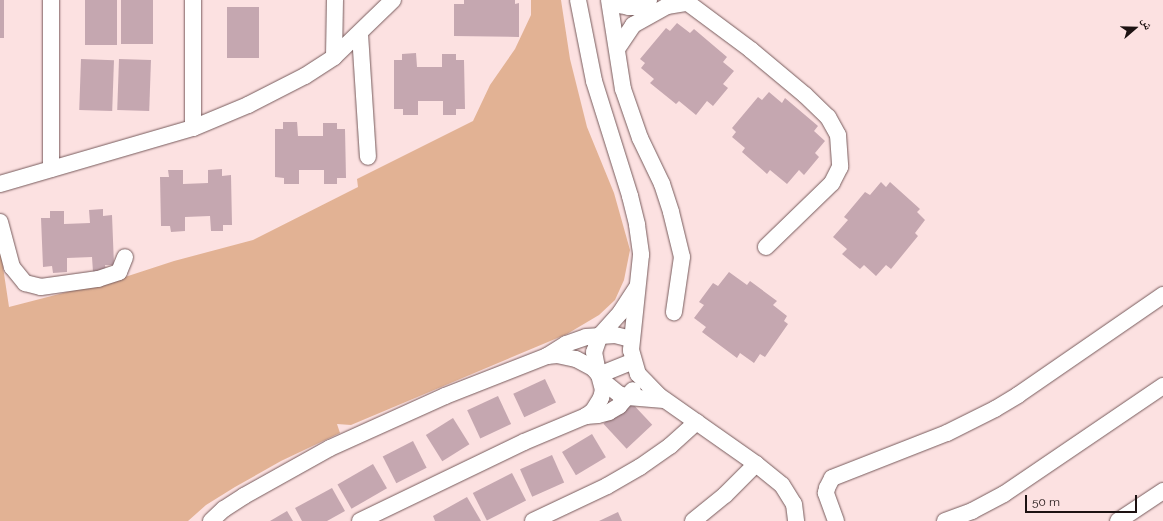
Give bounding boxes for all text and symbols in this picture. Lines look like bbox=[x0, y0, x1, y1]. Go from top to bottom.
north arrow bbox=[1115, 8, 1155, 48]
text: ش bbox=[1139, 16, 1155, 31]
scale bar bbox=[1027, 487, 1139, 513]
text: 50 m bbox=[1032, 495, 1060, 509]

